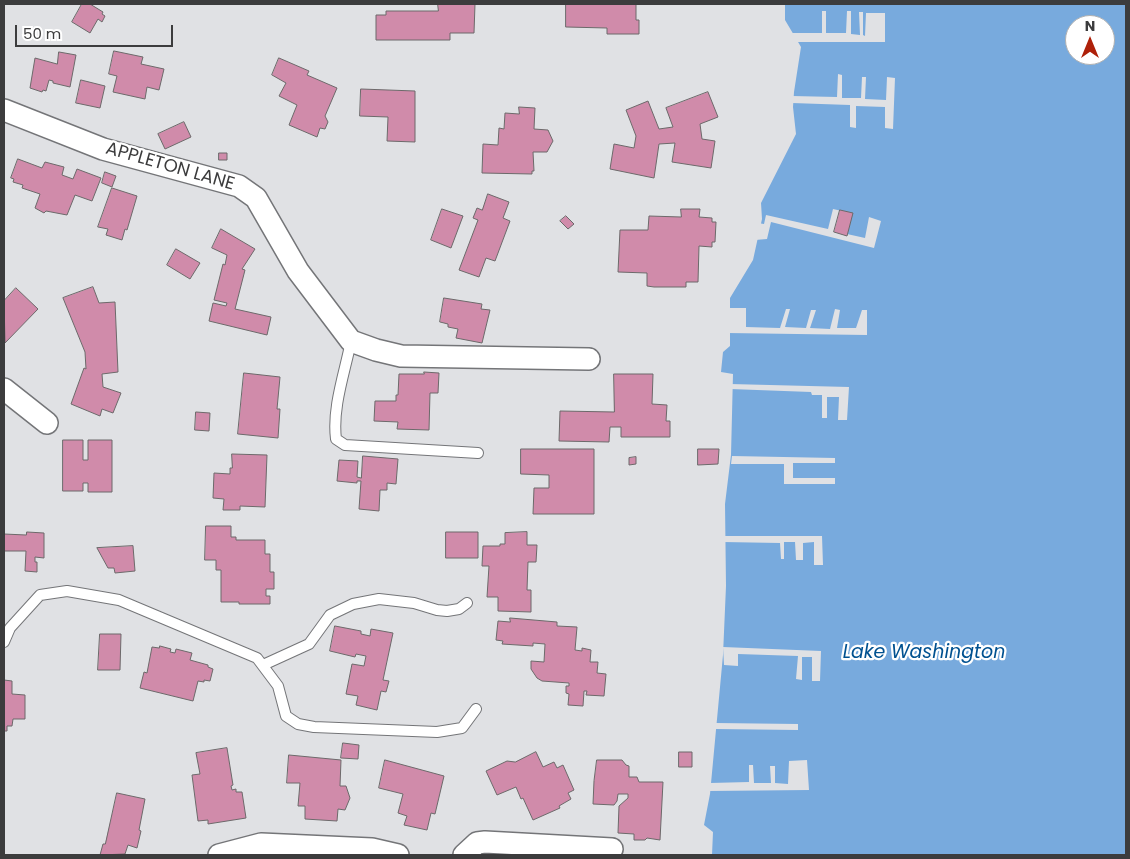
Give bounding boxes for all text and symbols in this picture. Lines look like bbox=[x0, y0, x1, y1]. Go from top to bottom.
scale bar bbox=[18, 15, 175, 47]
north arrow bbox=[1065, 15, 1115, 65]
text: N bbox=[1085, 16, 1095, 36]
text: 50 m bbox=[23, 23, 61, 44]
street label: APPLETON LANE bbox=[103, 138, 237, 196]
water label: Lake Washington bbox=[843, 642, 1005, 664]

